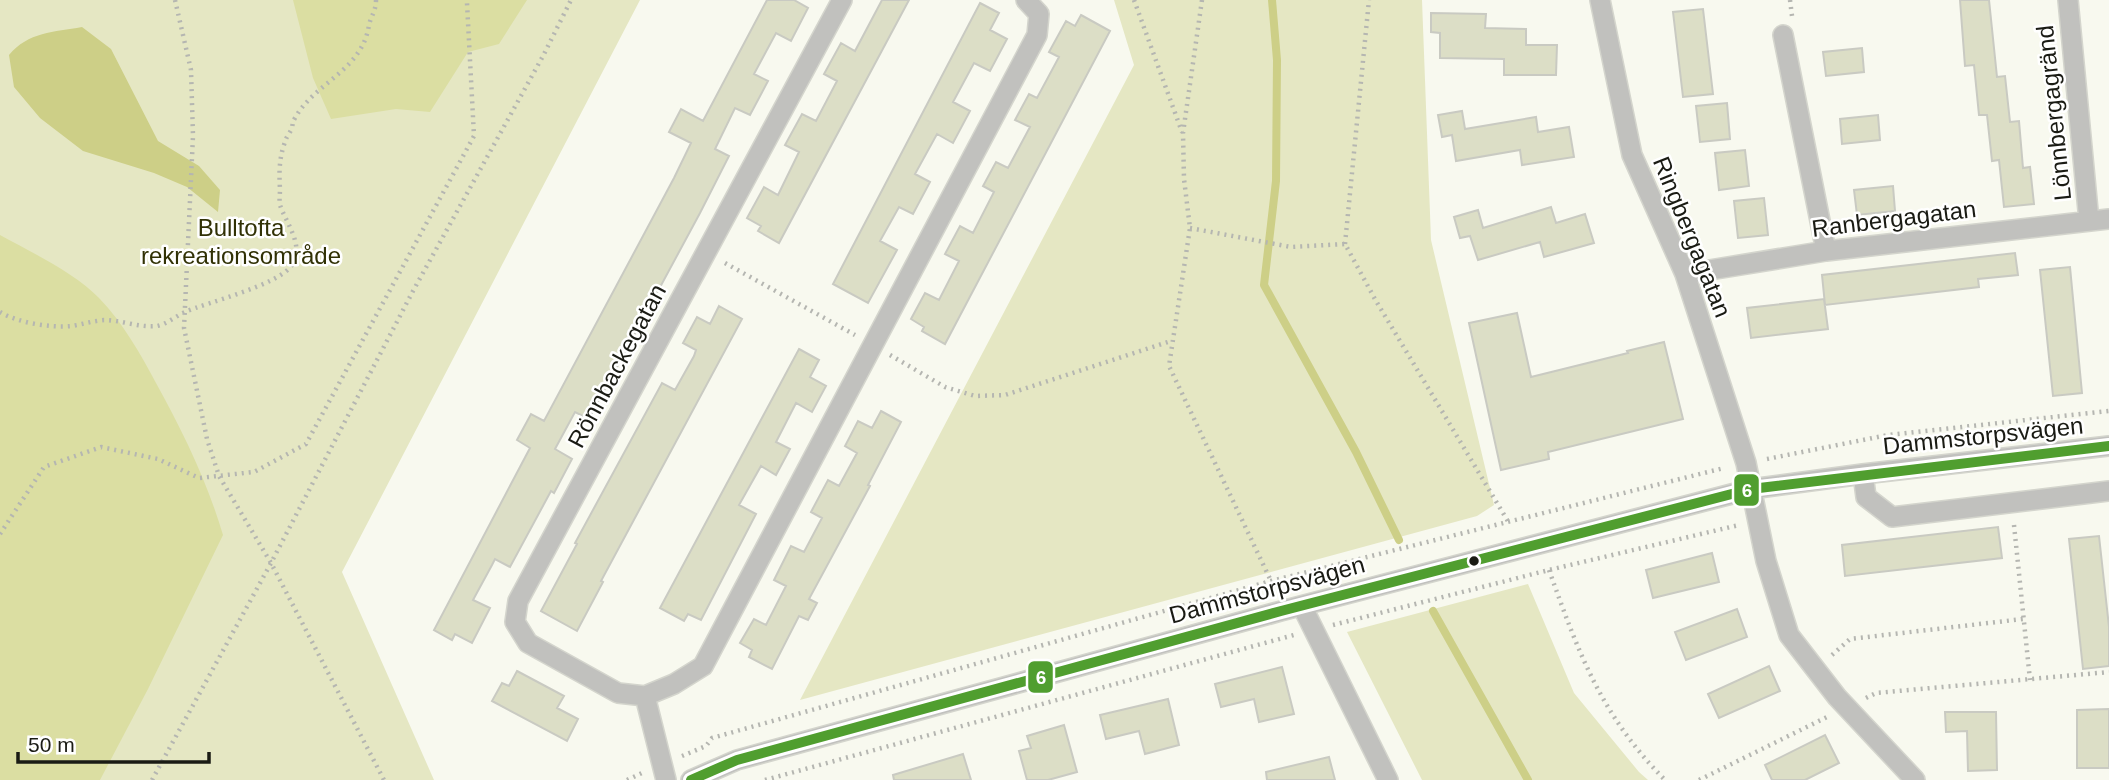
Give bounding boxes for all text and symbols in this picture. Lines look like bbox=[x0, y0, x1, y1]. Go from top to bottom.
street label: Lönnbergagränd bbox=[2031, 24, 2076, 202]
street label: Ringbergagatan bbox=[1648, 153, 1737, 321]
street label: Ranbergagatan bbox=[1810, 195, 1978, 242]
park label: Bulltofta rekreationsområde bbox=[141, 214, 341, 269]
street label: Rönnbackegatan bbox=[562, 279, 671, 452]
street label: Dammstorpsvägen bbox=[1881, 412, 2085, 459]
line badge: 6 bbox=[1733, 473, 1760, 507]
text: 6 bbox=[1742, 480, 1752, 501]
street label: Dammstorpsvägen bbox=[1166, 550, 1368, 629]
unlabelled marker bbox=[1467, 554, 1481, 568]
line badge: 6 bbox=[1027, 660, 1054, 694]
text: 6 bbox=[1036, 667, 1046, 688]
scale bar bbox=[18, 720, 208, 764]
text: 50 m bbox=[28, 733, 75, 756]

